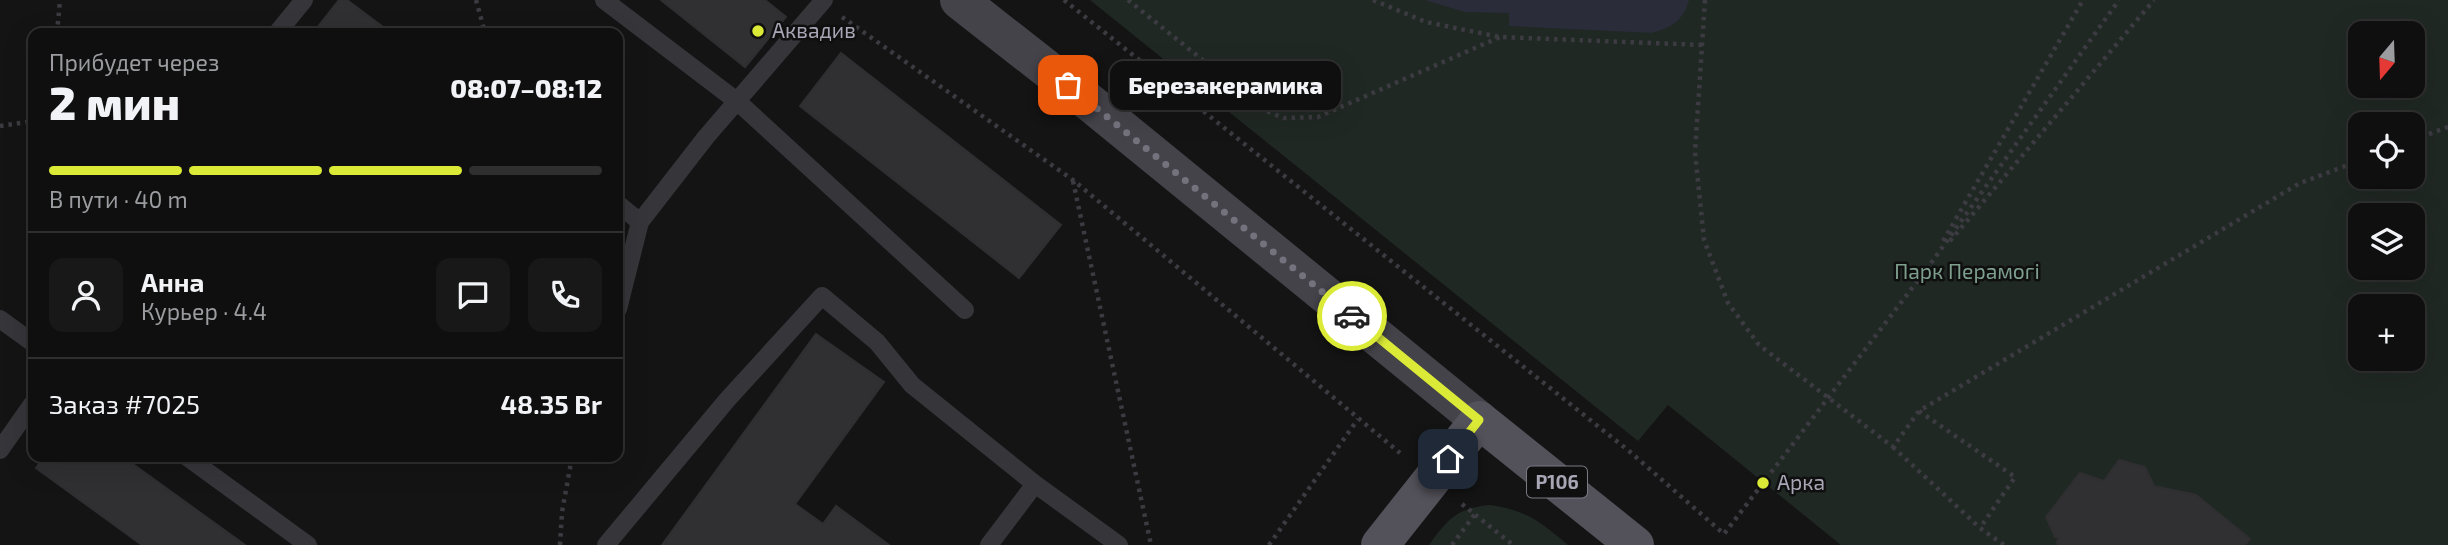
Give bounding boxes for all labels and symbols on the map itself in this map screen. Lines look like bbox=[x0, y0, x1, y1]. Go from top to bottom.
place label: Аквадив bbox=[772, 17, 856, 42]
north arrow bbox=[2348, 21, 2426, 98]
marker: Аквадив bbox=[750, 23, 766, 39]
pin bbox=[1038, 55, 1098, 115]
callout: Березакерамика bbox=[1110, 60, 1341, 110]
park label: Парк Перамогі bbox=[1894, 258, 2040, 283]
courier bbox=[1317, 281, 1387, 351]
pin bbox=[1418, 429, 1478, 489]
road number: Р106 bbox=[1527, 467, 1587, 498]
place label: Арка bbox=[1777, 469, 1825, 494]
marker: Арка bbox=[1755, 475, 1771, 491]

